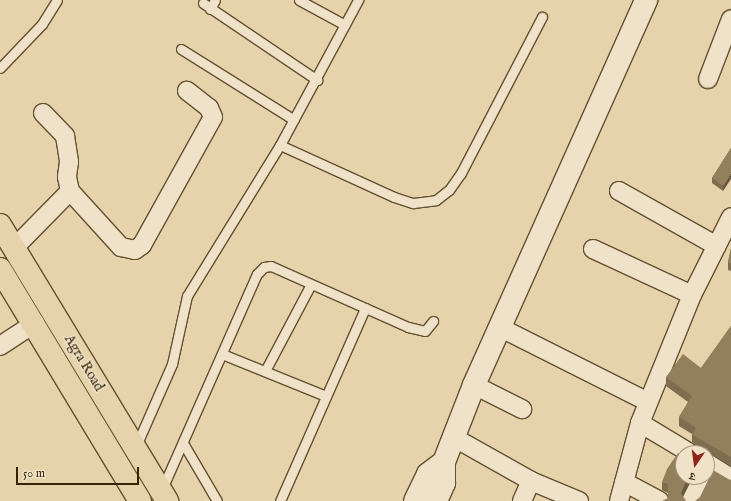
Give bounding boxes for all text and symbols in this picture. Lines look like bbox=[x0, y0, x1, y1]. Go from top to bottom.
street label: Agra Road bbox=[61, 332, 107, 394]
north arrow bbox=[675, 445, 715, 485]
scale bar bbox=[18, 459, 141, 485]
text: 50 m bbox=[23, 466, 45, 481]
text: उ bbox=[688, 468, 697, 483]

